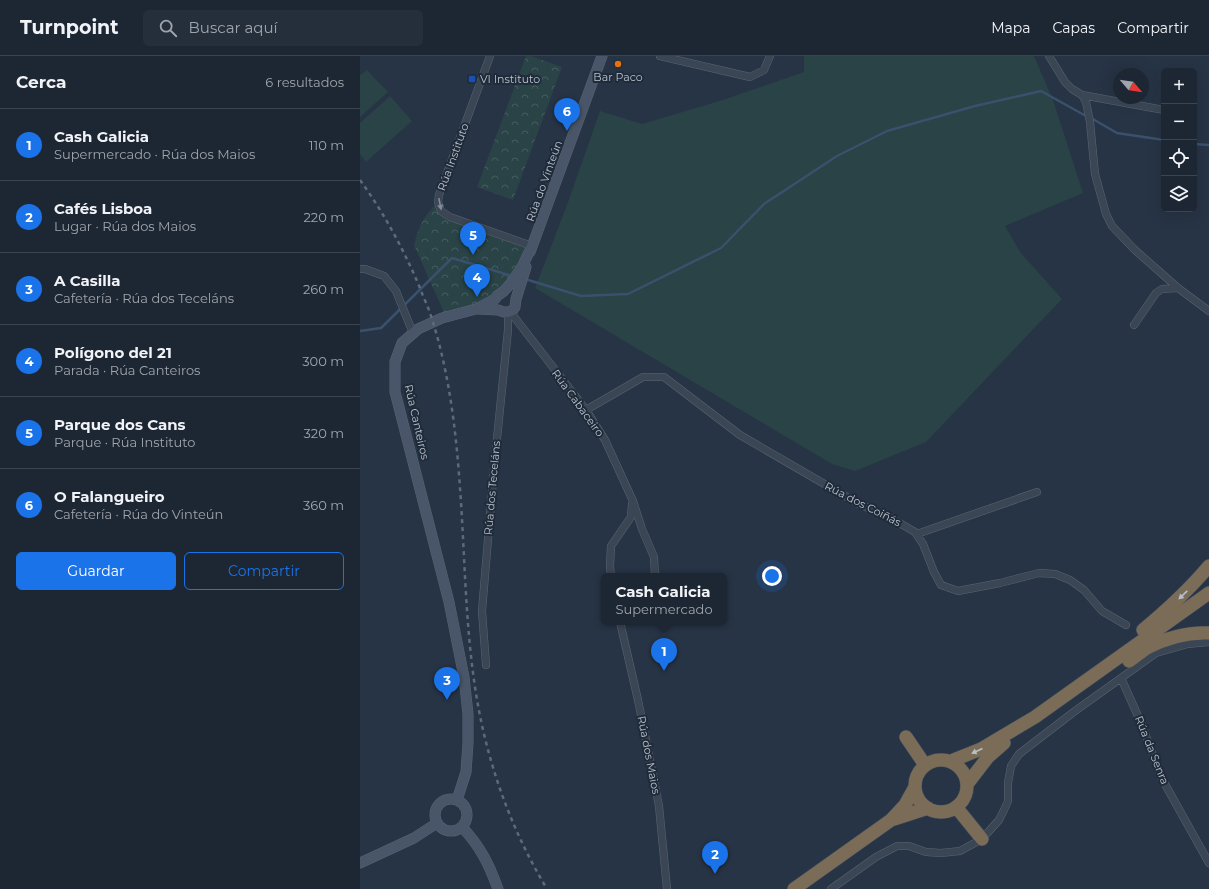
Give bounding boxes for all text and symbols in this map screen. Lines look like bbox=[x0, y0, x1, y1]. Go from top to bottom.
search box bbox=[143, 10, 423, 46]
text: Turnpoint bbox=[20, 16, 119, 39]
icon: search bbox=[157, 17, 179, 39]
text: Buscar aquí bbox=[189, 18, 278, 37]
text: Mapa bbox=[991, 19, 1031, 37]
text: Capas bbox=[1053, 19, 1095, 37]
text: Compartir bbox=[1117, 19, 1189, 37]
marker: Bar Paco bbox=[613, 59, 623, 69]
north arrow bbox=[1113, 68, 1149, 104]
map controls bbox=[1161, 68, 1197, 212]
button: + bbox=[1161, 68, 1197, 104]
place label: Bar Paco bbox=[593, 70, 643, 84]
text: Cerca bbox=[16, 72, 66, 92]
place label: VI Instituto bbox=[480, 72, 540, 86]
text: 6 resultados bbox=[265, 74, 344, 90]
marker: VI Instituto bbox=[467, 74, 477, 84]
pin: 6 bbox=[554, 98, 580, 131]
button: − bbox=[1161, 104, 1197, 140]
street label: Rúa Instituto bbox=[434, 121, 472, 193]
text: Cash Galicia bbox=[54, 127, 149, 146]
text: 1 bbox=[26, 137, 32, 153]
text: 110 m bbox=[309, 137, 344, 153]
street label: Rúa do Vinteún bbox=[523, 138, 565, 224]
button: locate bbox=[1161, 140, 1197, 176]
text: Supermercado · Rúa dos Maios bbox=[54, 146, 255, 162]
button: layers bbox=[1161, 176, 1197, 212]
one-way arrow bbox=[437, 198, 443, 211]
text: Cafés Lisboa bbox=[54, 199, 152, 218]
text: 2 bbox=[25, 209, 33, 225]
text: 220 m bbox=[303, 209, 344, 225]
text: Lugar · Rúa dos Maios bbox=[54, 218, 196, 234]
pin: 5 bbox=[460, 222, 486, 255]
pin: 4 bbox=[464, 264, 490, 297]
text: A Casilla bbox=[54, 271, 121, 290]
text: 3 bbox=[25, 281, 33, 297]
text: 260 m bbox=[303, 281, 344, 297]
text: Cafetería · Rúa dos Teceláns bbox=[54, 290, 234, 306]
text: Polígono del 21 bbox=[54, 343, 172, 362]
text: 4 bbox=[25, 353, 33, 369]
text: 300 m bbox=[302, 353, 344, 369]
text: Parada · Rúa Canteiros bbox=[54, 362, 200, 378]
street label: Rúa Cabaceiro bbox=[549, 367, 607, 439]
street label: Rúa Canteiros bbox=[402, 383, 433, 462]
text: Parque dos Cans bbox=[54, 415, 186, 434]
text: 5 bbox=[25, 425, 33, 441]
text: 320 m bbox=[304, 425, 344, 441]
text: Parque · Rúa Instituto bbox=[54, 434, 195, 450]
street label: Rúa dos Teceláns bbox=[481, 440, 503, 536]
street label: Rúa dos Coiñás bbox=[822, 479, 904, 530]
text: O Falangueiro bbox=[54, 487, 165, 506]
text: 6 bbox=[25, 497, 33, 513]
text: 360 m bbox=[303, 497, 344, 513]
text: Cafetería · Rúa do Vinteún bbox=[54, 506, 223, 522]
button: Guardar bbox=[16, 552, 176, 590]
button: Compartir bbox=[184, 552, 344, 590]
your location bbox=[762, 566, 782, 586]
popup bbox=[601, 573, 727, 625]
text: Cash Galicia bbox=[615, 582, 711, 601]
one-way arrow bbox=[1178, 590, 1188, 600]
text: Supermercado bbox=[615, 601, 713, 617]
pin: 1 bbox=[651, 638, 677, 671]
pin: 3 bbox=[434, 667, 460, 700]
street label: Rúa da Senra bbox=[1132, 714, 1172, 786]
street label: Rúa dos Maios bbox=[635, 715, 664, 796]
one-way arrow bbox=[971, 747, 983, 754]
pin: 2 bbox=[702, 841, 728, 874]

